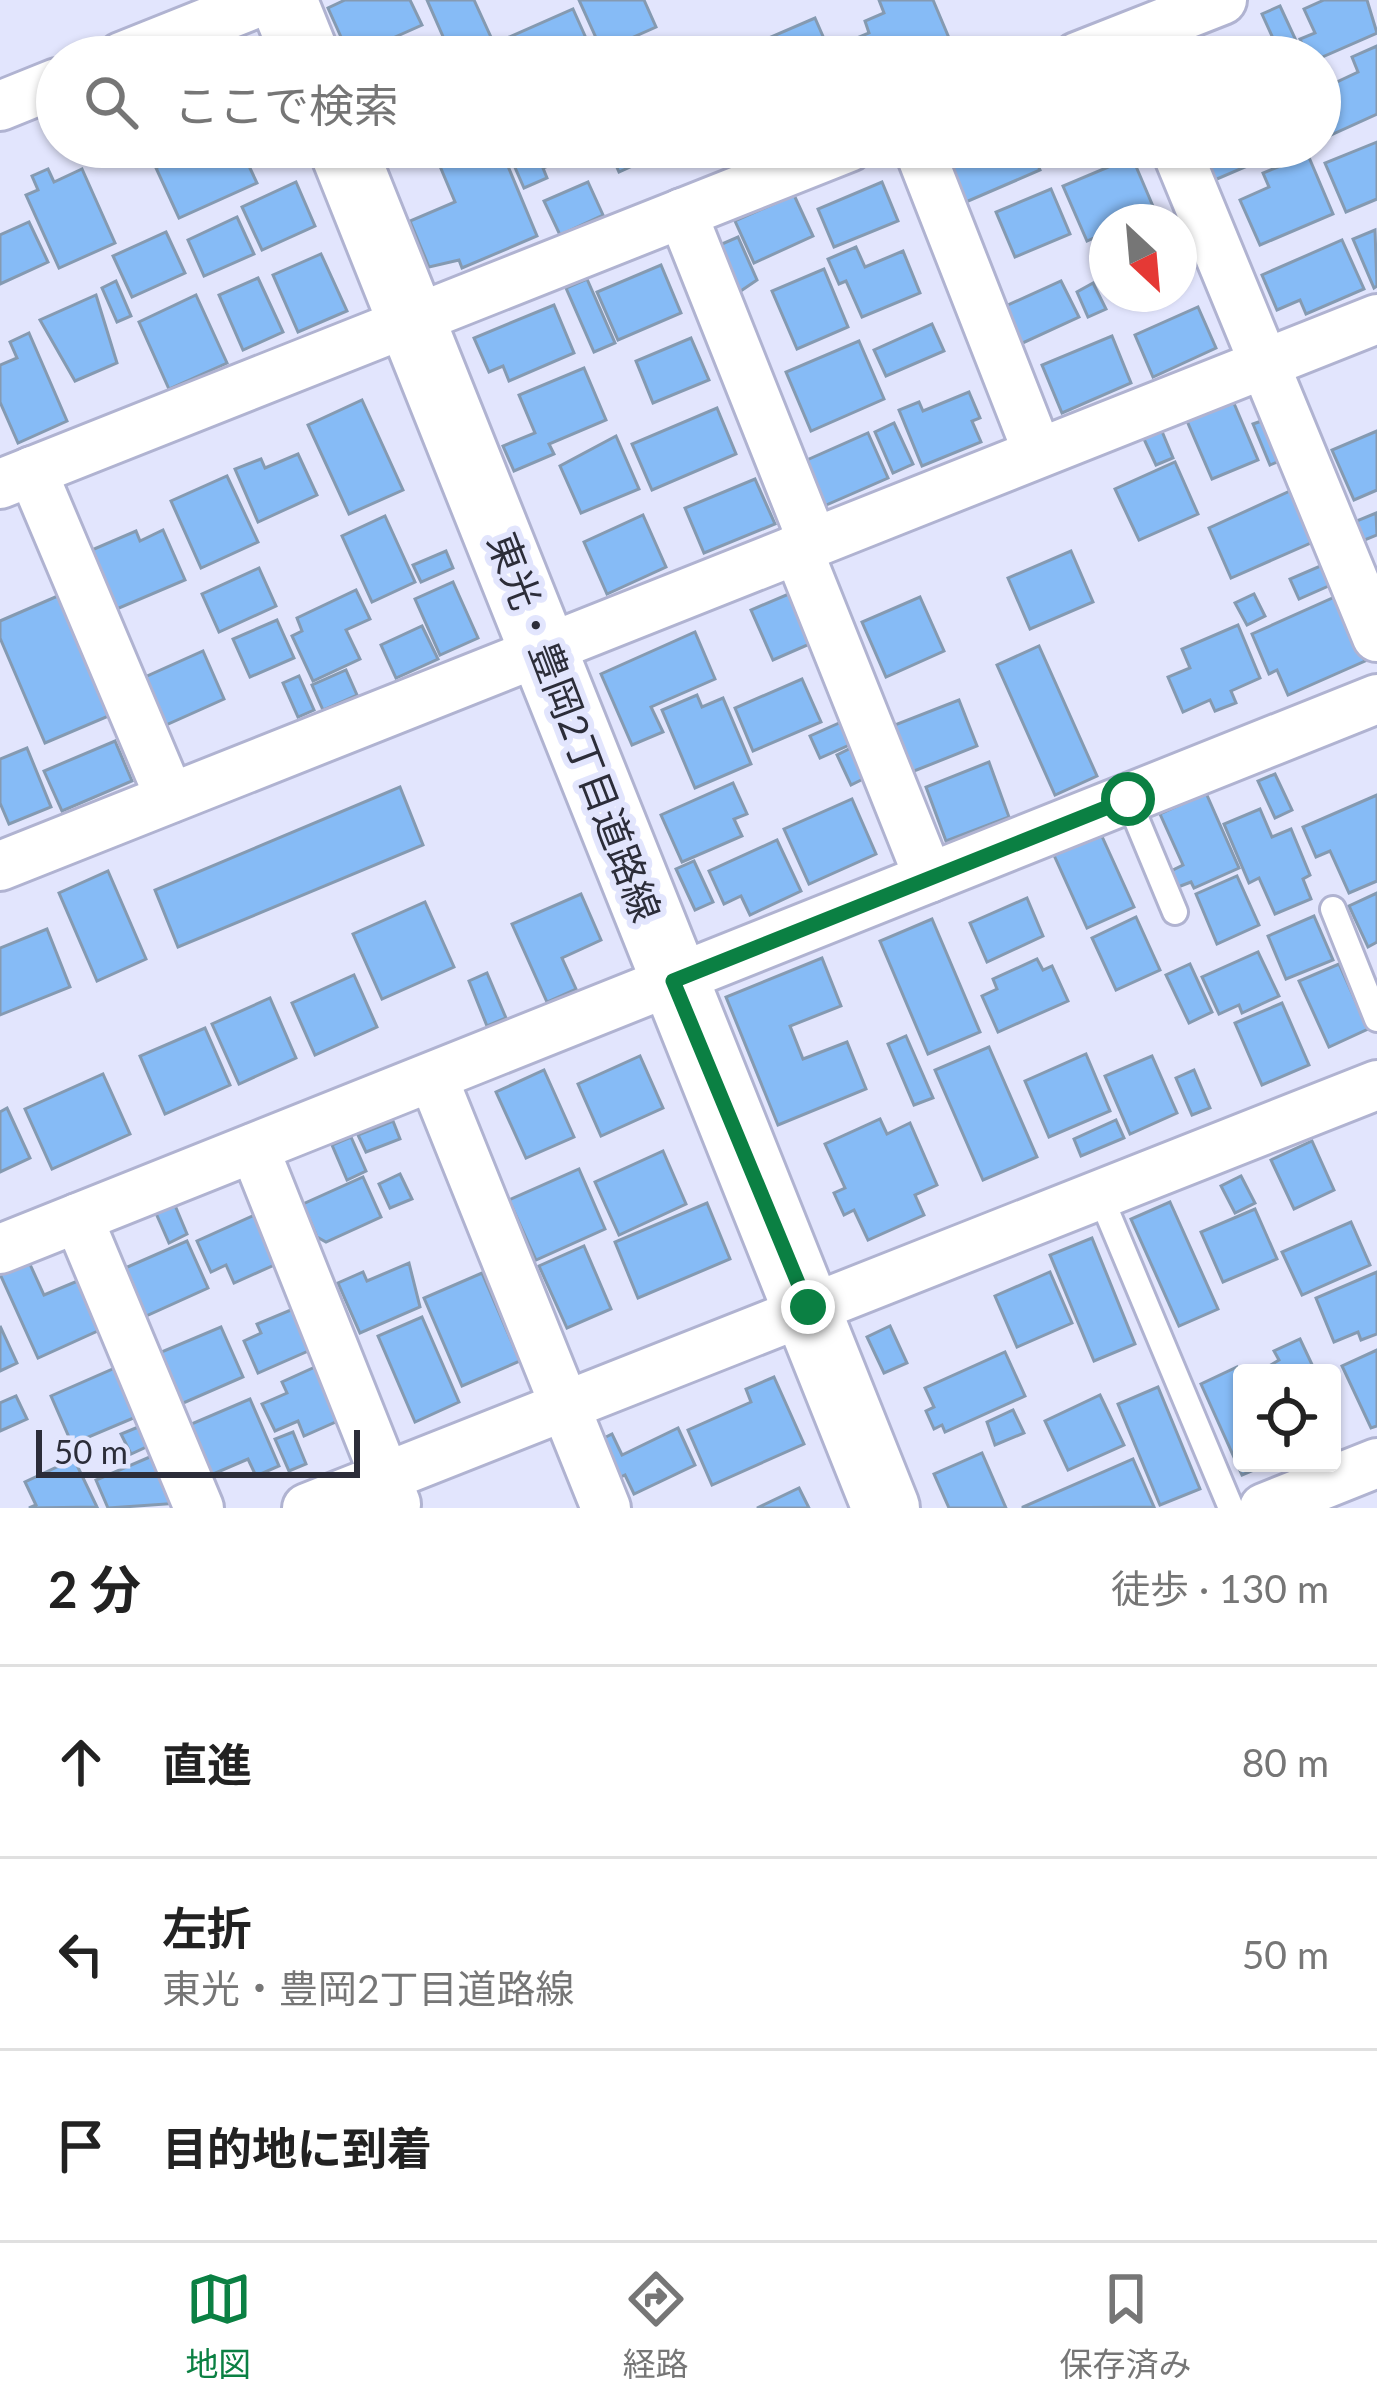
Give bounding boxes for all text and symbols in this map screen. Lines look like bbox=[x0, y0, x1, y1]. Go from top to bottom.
search box bbox=[36, 36, 1341, 168]
icon: search bbox=[78, 69, 144, 135]
text: ここで検索 bbox=[174, 78, 399, 132]
north arrow bbox=[1089, 204, 1197, 312]
street label: 東光・豊岡2丁目道路線 bbox=[480, 526, 670, 927]
route start bbox=[1101, 772, 1155, 826]
route end bbox=[781, 1280, 835, 1334]
map controls bbox=[1233, 1364, 1341, 1472]
button: locate bbox=[1233, 1364, 1341, 1472]
scale bar bbox=[36, 1424, 360, 1477]
text: 50 m bbox=[54, 1431, 128, 1471]
text: 2 分 bbox=[48, 1558, 141, 1619]
text: 徒歩 · 130 m bbox=[1111, 1565, 1329, 1611]
icon: ahead bbox=[48, 1729, 114, 1795]
text: 直進 bbox=[162, 1737, 252, 1791]
text: 80 m bbox=[1242, 1739, 1329, 1785]
text: 左折 bbox=[162, 1901, 252, 1955]
icon: left bbox=[48, 1921, 114, 1987]
text: 50 m bbox=[1242, 1931, 1329, 1977]
text: 東光・豊岡2丁目道路線 bbox=[162, 1965, 575, 2011]
icon: arrive bbox=[48, 2113, 114, 2179]
text: 目的地に到着 bbox=[162, 2121, 432, 2175]
tab: 地図 bbox=[186, 2266, 252, 2386]
tab: 経路 bbox=[623, 2266, 689, 2386]
tab: 保存済み bbox=[1060, 2266, 1192, 2386]

